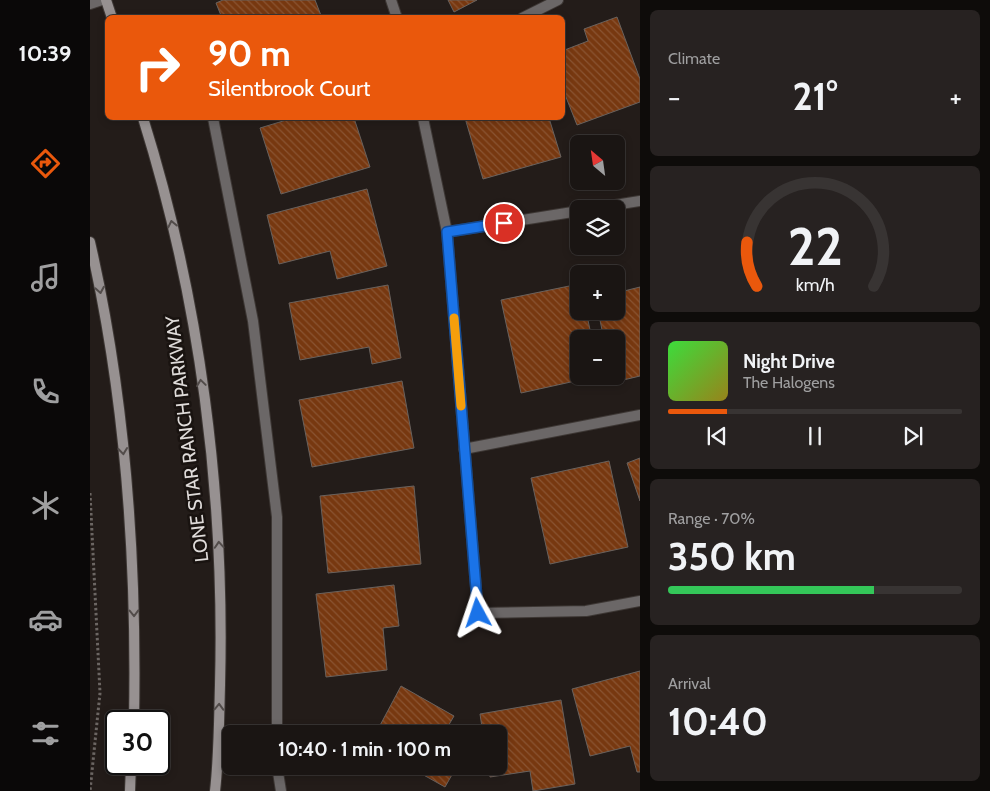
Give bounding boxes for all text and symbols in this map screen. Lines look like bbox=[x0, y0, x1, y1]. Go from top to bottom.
text: 90 m bbox=[208, 32, 291, 75]
icon: right bbox=[125, 35, 190, 100]
text: 10:39 bbox=[19, 40, 71, 67]
text: Climate bbox=[668, 49, 720, 68]
text: 21° bbox=[792, 73, 838, 120]
text: Silentbrook Court bbox=[208, 75, 370, 102]
text: − bbox=[668, 80, 680, 114]
text: + bbox=[950, 80, 962, 114]
north arrow bbox=[570, 135, 625, 190]
map controls bbox=[570, 135, 625, 385]
icon: directions bbox=[28, 146, 63, 181]
button: layers bbox=[570, 200, 625, 255]
pin bbox=[483, 202, 525, 244]
icon: arrive bbox=[490, 209, 518, 237]
text: 22 bbox=[787, 215, 843, 278]
one-way arrow bbox=[168, 219, 178, 228]
icon: music bbox=[28, 260, 63, 295]
button: + bbox=[570, 265, 625, 320]
text: km/h bbox=[795, 274, 835, 295]
one-way arrow bbox=[95, 286, 105, 294]
street label: LONE STAR RANCH PARKWAY bbox=[160, 314, 214, 563]
button: − bbox=[570, 330, 625, 385]
text: Night Drive bbox=[743, 350, 835, 373]
text: The Halogens bbox=[743, 373, 835, 392]
icon: phone bbox=[28, 374, 63, 409]
one-way arrow bbox=[197, 379, 207, 388]
icon: previous bbox=[703, 422, 731, 450]
icon: pause bbox=[801, 422, 829, 450]
icon: next bbox=[899, 422, 927, 450]
one-way arrow bbox=[118, 447, 129, 455]
icon: climate bbox=[28, 488, 63, 523]
text: Range · 70% bbox=[668, 509, 755, 528]
text: 350 km bbox=[668, 533, 796, 580]
one-way arrow bbox=[213, 541, 224, 549]
position arrow bbox=[451, 586, 503, 638]
icon: car bbox=[28, 602, 63, 637]
one-way arrow bbox=[129, 610, 139, 617]
text: Arrival bbox=[668, 674, 711, 693]
text: 10:40 bbox=[668, 698, 768, 745]
one-way arrow bbox=[214, 703, 224, 711]
speed limit sign: 30 bbox=[105, 710, 170, 775]
icon: filters bbox=[28, 716, 63, 751]
text: 10:40 · 1 min · 100 m bbox=[278, 738, 451, 761]

